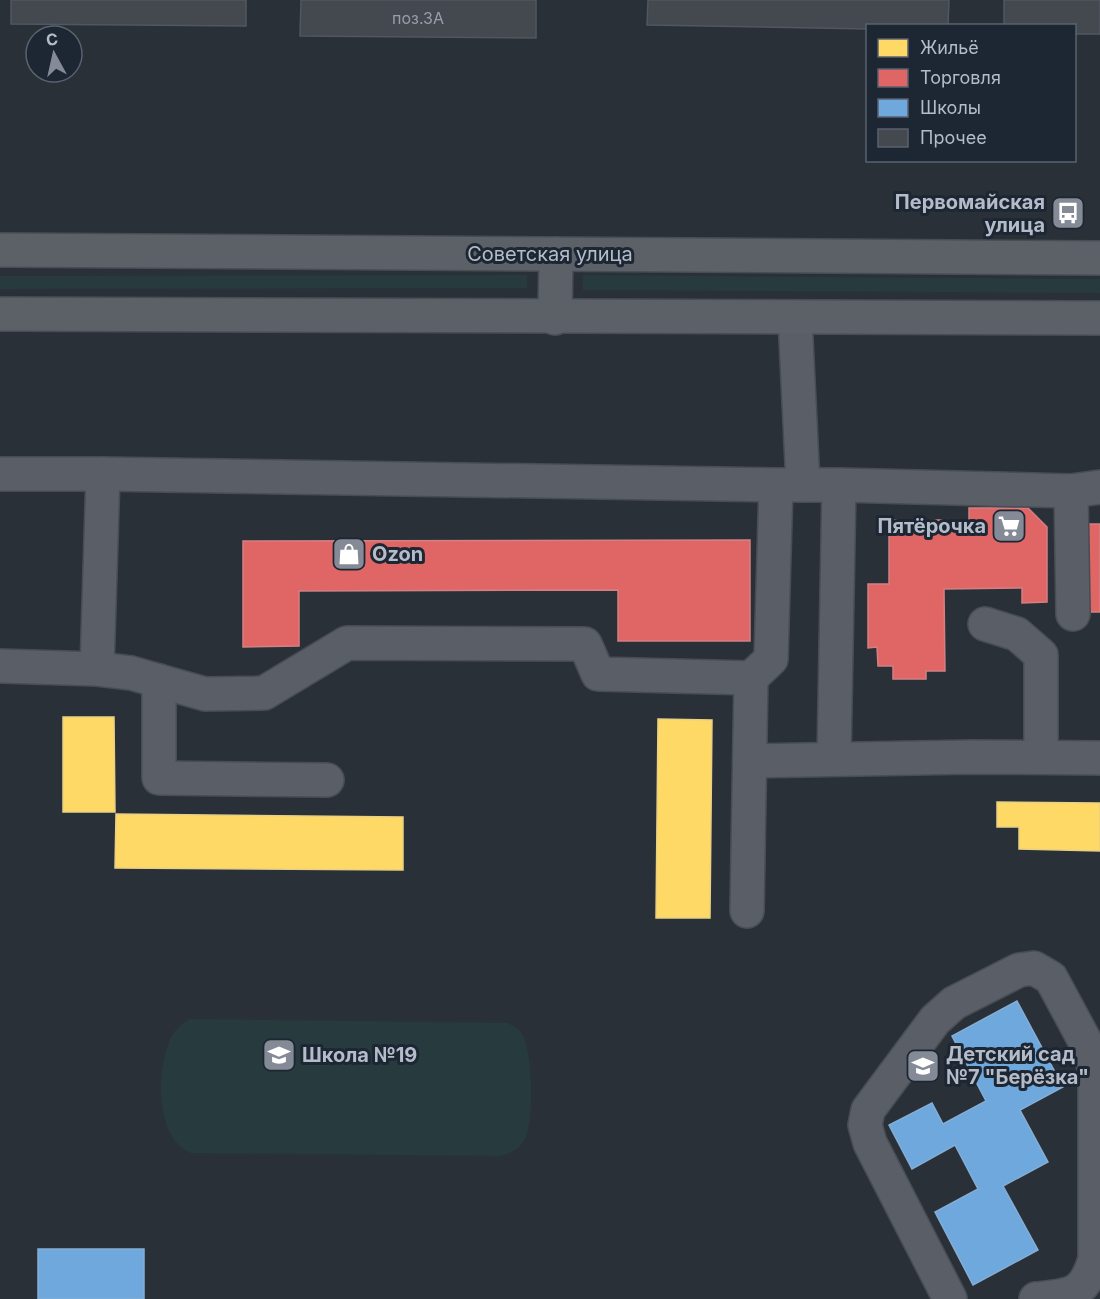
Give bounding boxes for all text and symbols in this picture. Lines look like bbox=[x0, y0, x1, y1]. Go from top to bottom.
house number: поз.3А bbox=[392, 8, 444, 28]
north arrow bbox=[24, 24, 84, 84]
legend bbox=[866, 24, 1076, 162]
text: С bbox=[45, 28, 59, 50]
text: Жильё bbox=[920, 37, 979, 58]
text: Торговля bbox=[920, 67, 1001, 88]
text: Школы bbox=[920, 97, 981, 118]
text: Прочее bbox=[920, 127, 987, 148]
place label: Первомайская улица bbox=[895, 190, 1045, 237]
bus stop icon: Первомайская улица bbox=[1050, 195, 1086, 231]
street label: Советская улица bbox=[467, 242, 633, 266]
supermarket icon: Пятёрочка bbox=[991, 508, 1027, 544]
place label: Пятёрочка bbox=[878, 514, 986, 538]
shop icon: Ozon bbox=[331, 536, 367, 572]
place label: Ozon bbox=[372, 542, 423, 566]
school or university icon: Школа №19 bbox=[261, 1037, 297, 1073]
place label: Детский сад №7 "Берёзка" bbox=[946, 1042, 1089, 1089]
place label: Школа №19 bbox=[302, 1043, 417, 1067]
school or university icon: Детский сад №7 "Берёзка" bbox=[905, 1048, 941, 1084]

